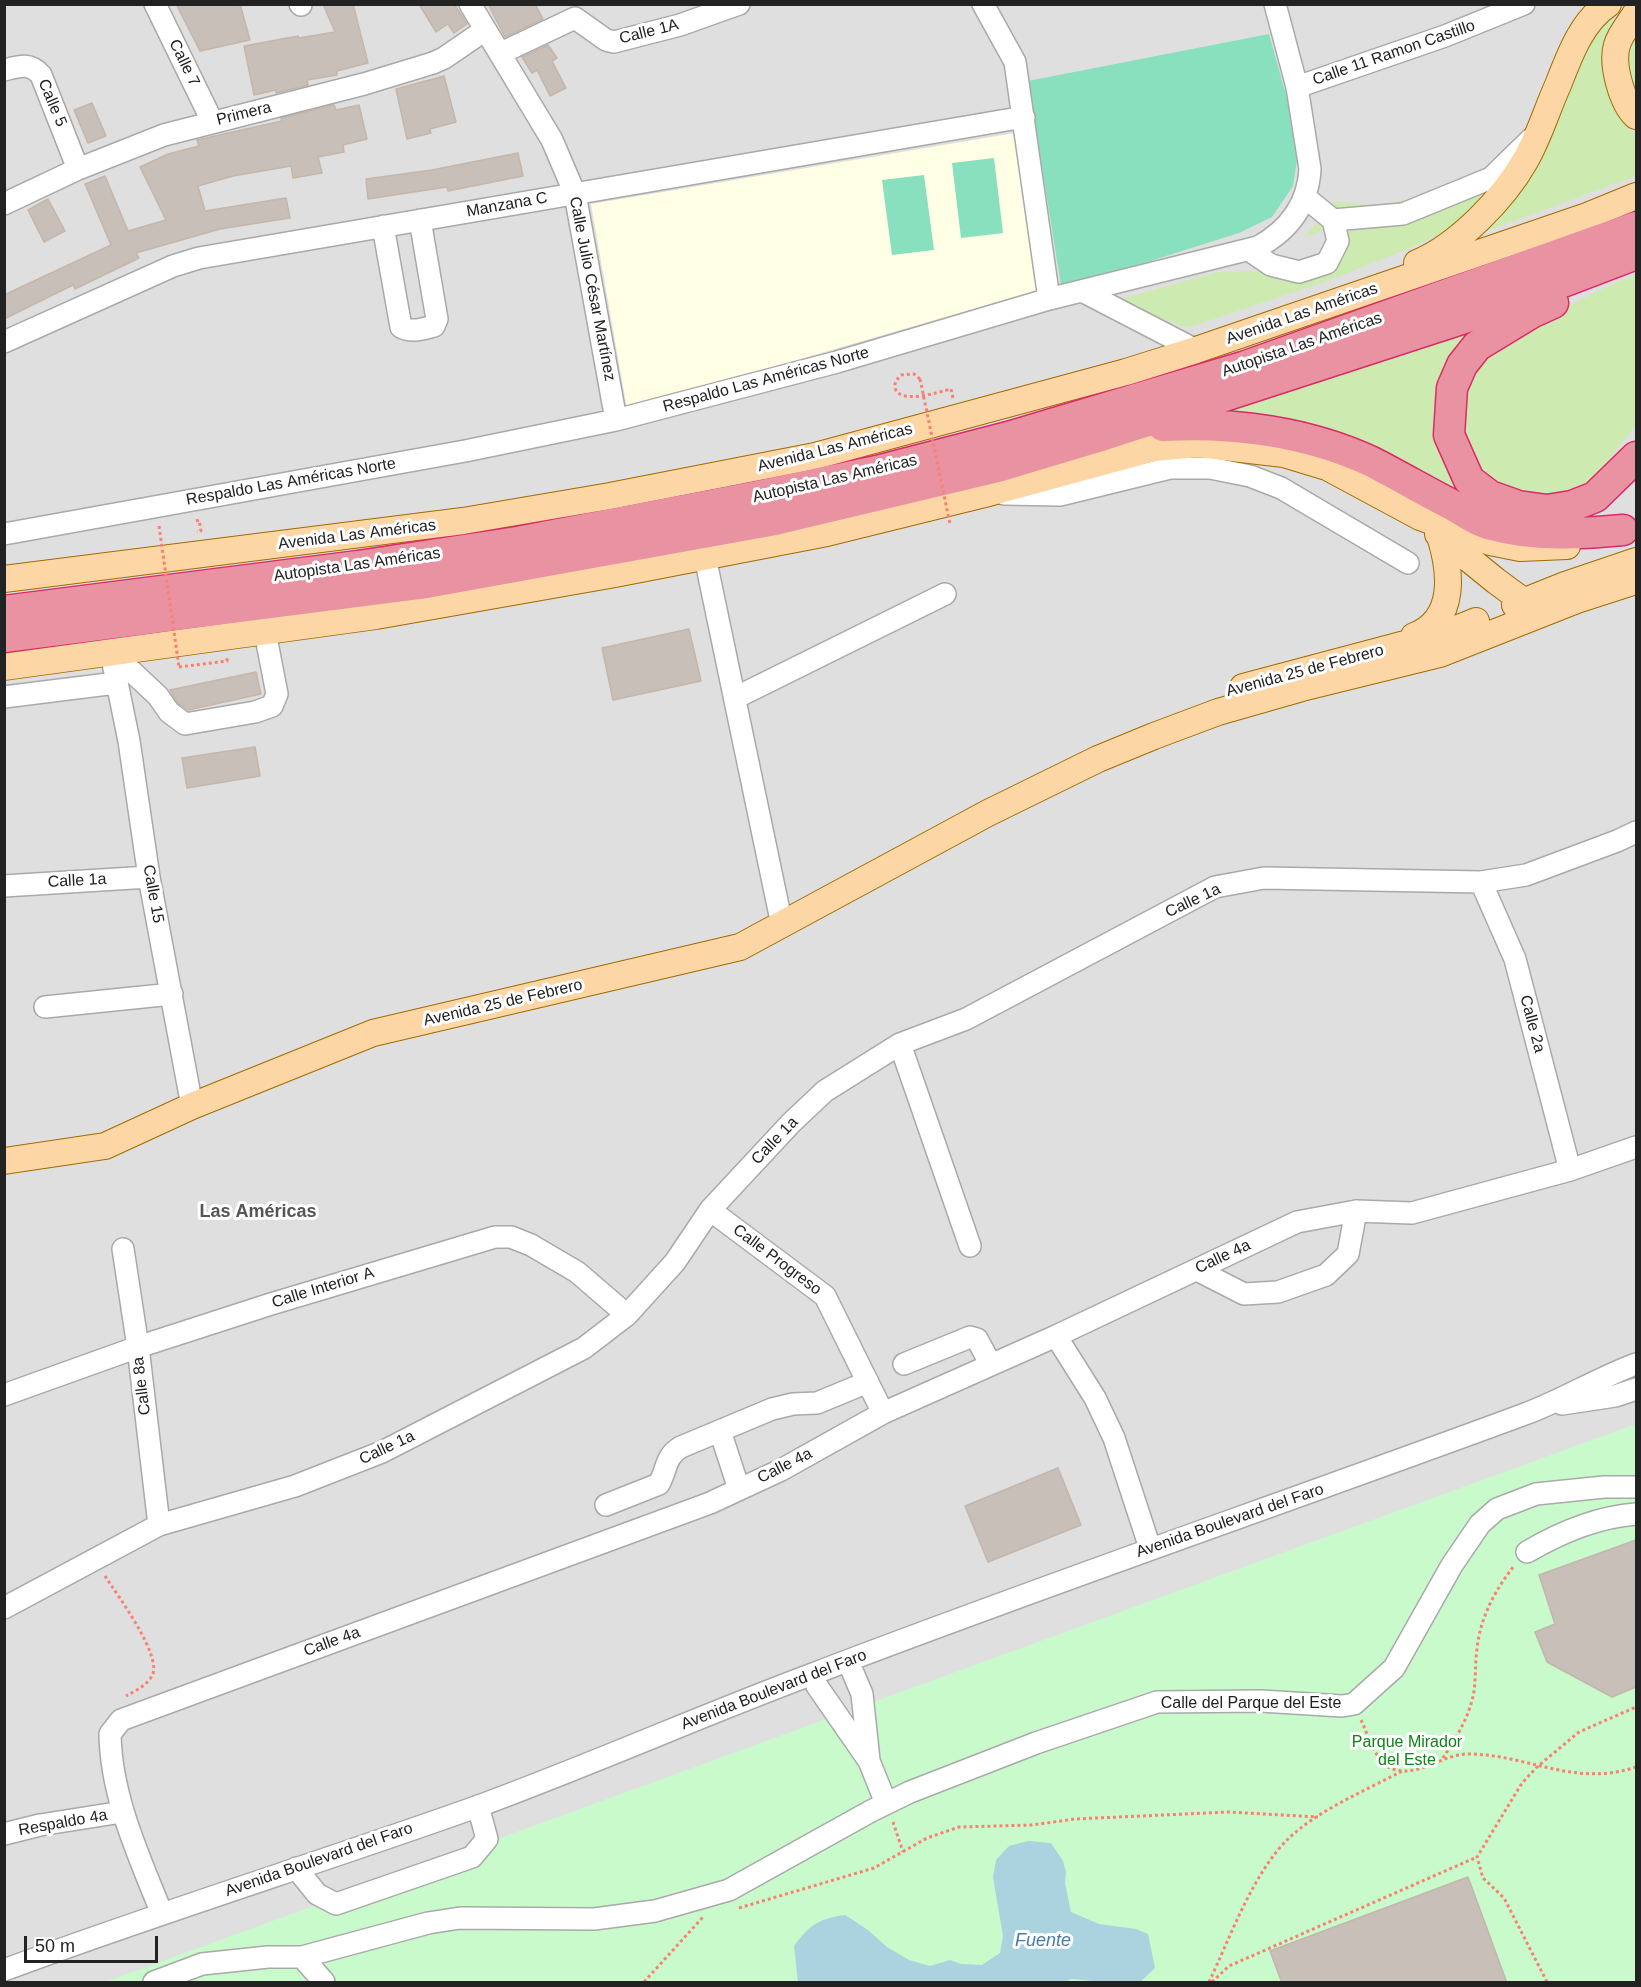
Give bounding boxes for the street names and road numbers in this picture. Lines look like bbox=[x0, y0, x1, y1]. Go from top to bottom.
street label: Calle 1A bbox=[617, 15, 681, 49]
street label: Calle 11 Ramon Castillo bbox=[1310, 16, 1478, 90]
street label: Calle 7 bbox=[164, 36, 204, 90]
street label: Calle 5 bbox=[33, 76, 71, 130]
street label: Primera bbox=[215, 98, 273, 130]
street label: Manzana C bbox=[465, 188, 549, 222]
street label: Calle Julio César Martínez bbox=[565, 195, 619, 383]
street label: Avenida Las Américas bbox=[1224, 279, 1380, 349]
street label: Autopista Las Américas bbox=[1219, 309, 1385, 381]
street label: Respaldo Las Américas Norte bbox=[661, 343, 871, 417]
street label: Avenida Las Américas bbox=[756, 419, 914, 477]
street label: Autopista Las Américas bbox=[751, 451, 919, 507]
street label: Respaldo Las Américas Norte bbox=[185, 454, 397, 510]
street label: Avenida Las Américas bbox=[277, 516, 437, 554]
street label: Autopista Las Américas bbox=[272, 544, 442, 586]
street label: Avenida 25 de Febrero bbox=[1224, 641, 1386, 701]
street label: Calle 15 bbox=[138, 863, 168, 925]
street label: Calle 1a bbox=[47, 870, 107, 892]
street label: Calle 1a bbox=[1162, 880, 1224, 922]
street label: Avenida 25 de Febrero bbox=[422, 975, 584, 1031]
street label: Calle 2a bbox=[1515, 993, 1549, 1055]
street label: Calle 1a bbox=[748, 1113, 802, 1169]
street label: Calle Progreso bbox=[729, 1220, 825, 1300]
street label: Calle 4a bbox=[1192, 1236, 1254, 1278]
street label: Calle Interior A bbox=[270, 1263, 376, 1313]
street label: Calle 8a bbox=[129, 1356, 155, 1416]
street label: Calle 1a bbox=[356, 1427, 418, 1469]
street label: Calle 4a bbox=[754, 1444, 816, 1488]
street label: Avenida Boulevard del Faro bbox=[1134, 1480, 1326, 1562]
street label: Calle 4a bbox=[301, 1623, 363, 1661]
street label: Avenida Boulevard del Faro bbox=[679, 1646, 869, 1734]
street label: Calle del Parque del Este bbox=[1161, 1694, 1341, 1714]
street label: Respaldo 4a bbox=[17, 1806, 109, 1840]
street label: Avenida Boulevard del Faro bbox=[223, 1819, 415, 1901]

